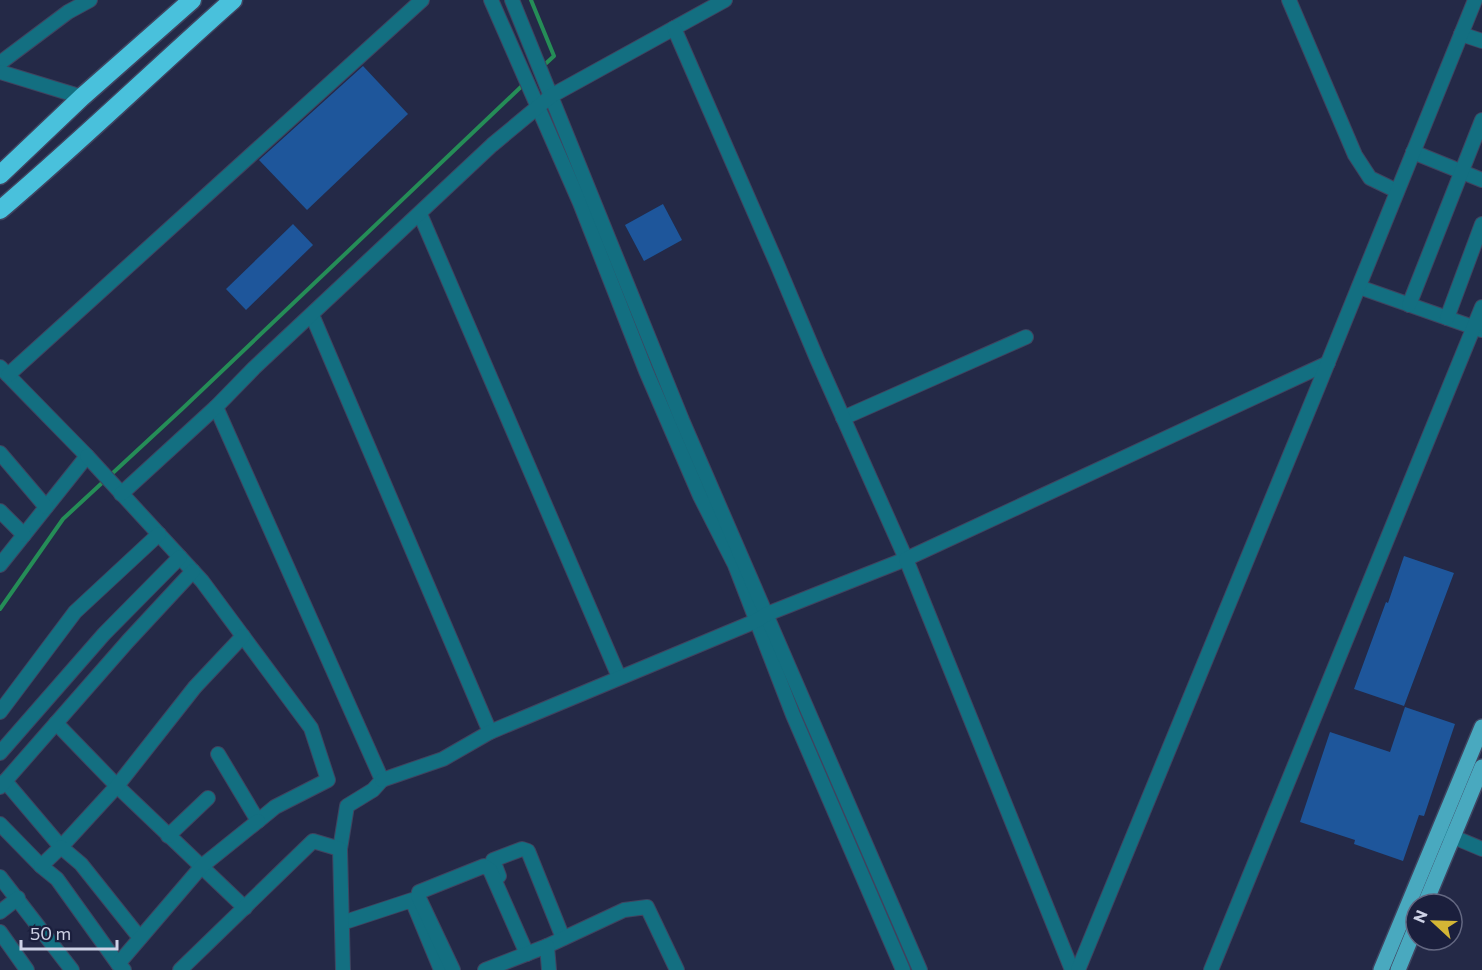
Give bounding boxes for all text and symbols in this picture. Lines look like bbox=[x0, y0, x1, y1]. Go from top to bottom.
north arrow bbox=[1404, 892, 1464, 952]
text: N bbox=[1409, 907, 1431, 925]
scale bar bbox=[21, 913, 117, 951]
text: 50 m bbox=[30, 922, 71, 944]

